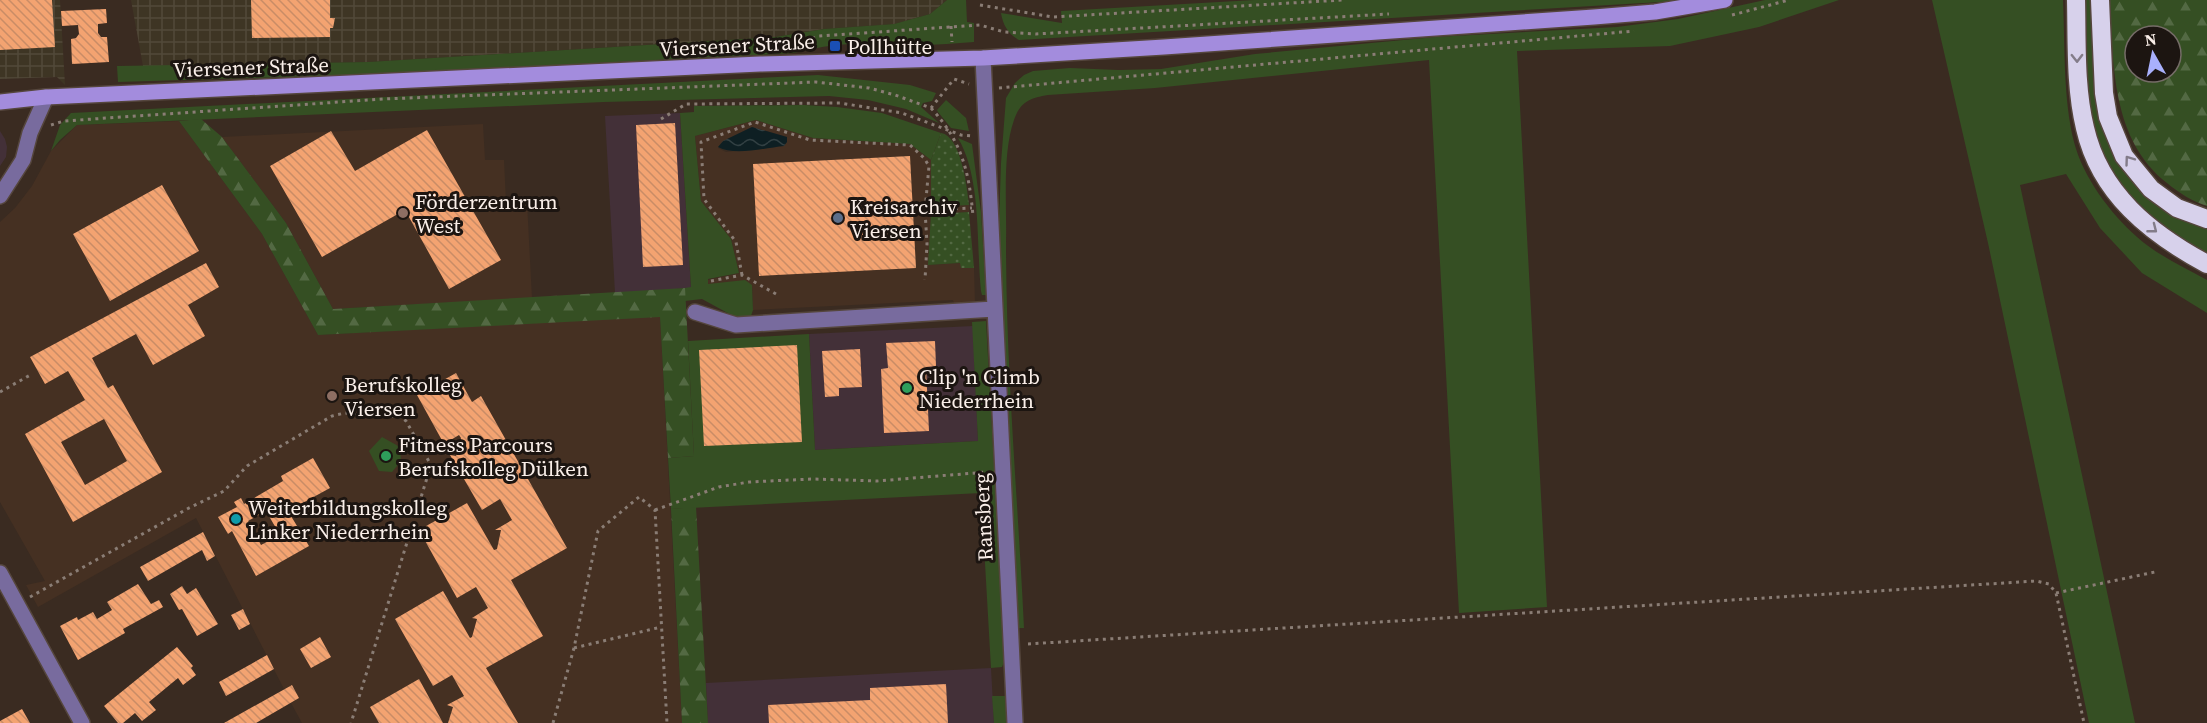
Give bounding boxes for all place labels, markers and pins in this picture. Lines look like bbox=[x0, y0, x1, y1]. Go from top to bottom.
place label: Pollhütte bbox=[847, 32, 932, 61]
marker: Pollhütte bbox=[828, 39, 842, 53]
place label: Förderzentrum West bbox=[415, 187, 558, 240]
place label: Kreisarchiv Viersen bbox=[850, 192, 958, 245]
marker: Förderzentrum West bbox=[396, 206, 410, 220]
marker: Kreisarchiv Viersen bbox=[831, 211, 845, 225]
place label: Clip 'n Climb Niederrhein bbox=[919, 362, 1040, 415]
place label: Berufskolleg Viersen bbox=[344, 370, 462, 423]
marker: Clip 'n Climb Niederrhein bbox=[900, 381, 914, 395]
marker: Berufskolleg Viersen bbox=[325, 389, 339, 403]
place label: Fitness Parcours Berufskolleg Dülken bbox=[398, 430, 589, 483]
marker: Fitness Parcours Berufskolleg Dülken bbox=[379, 449, 393, 463]
place label: Weiterbildungskolleg Linker Niederrhein bbox=[248, 493, 448, 546]
marker: Weiterbildungskolleg Linker Niederrhein bbox=[229, 512, 243, 526]

